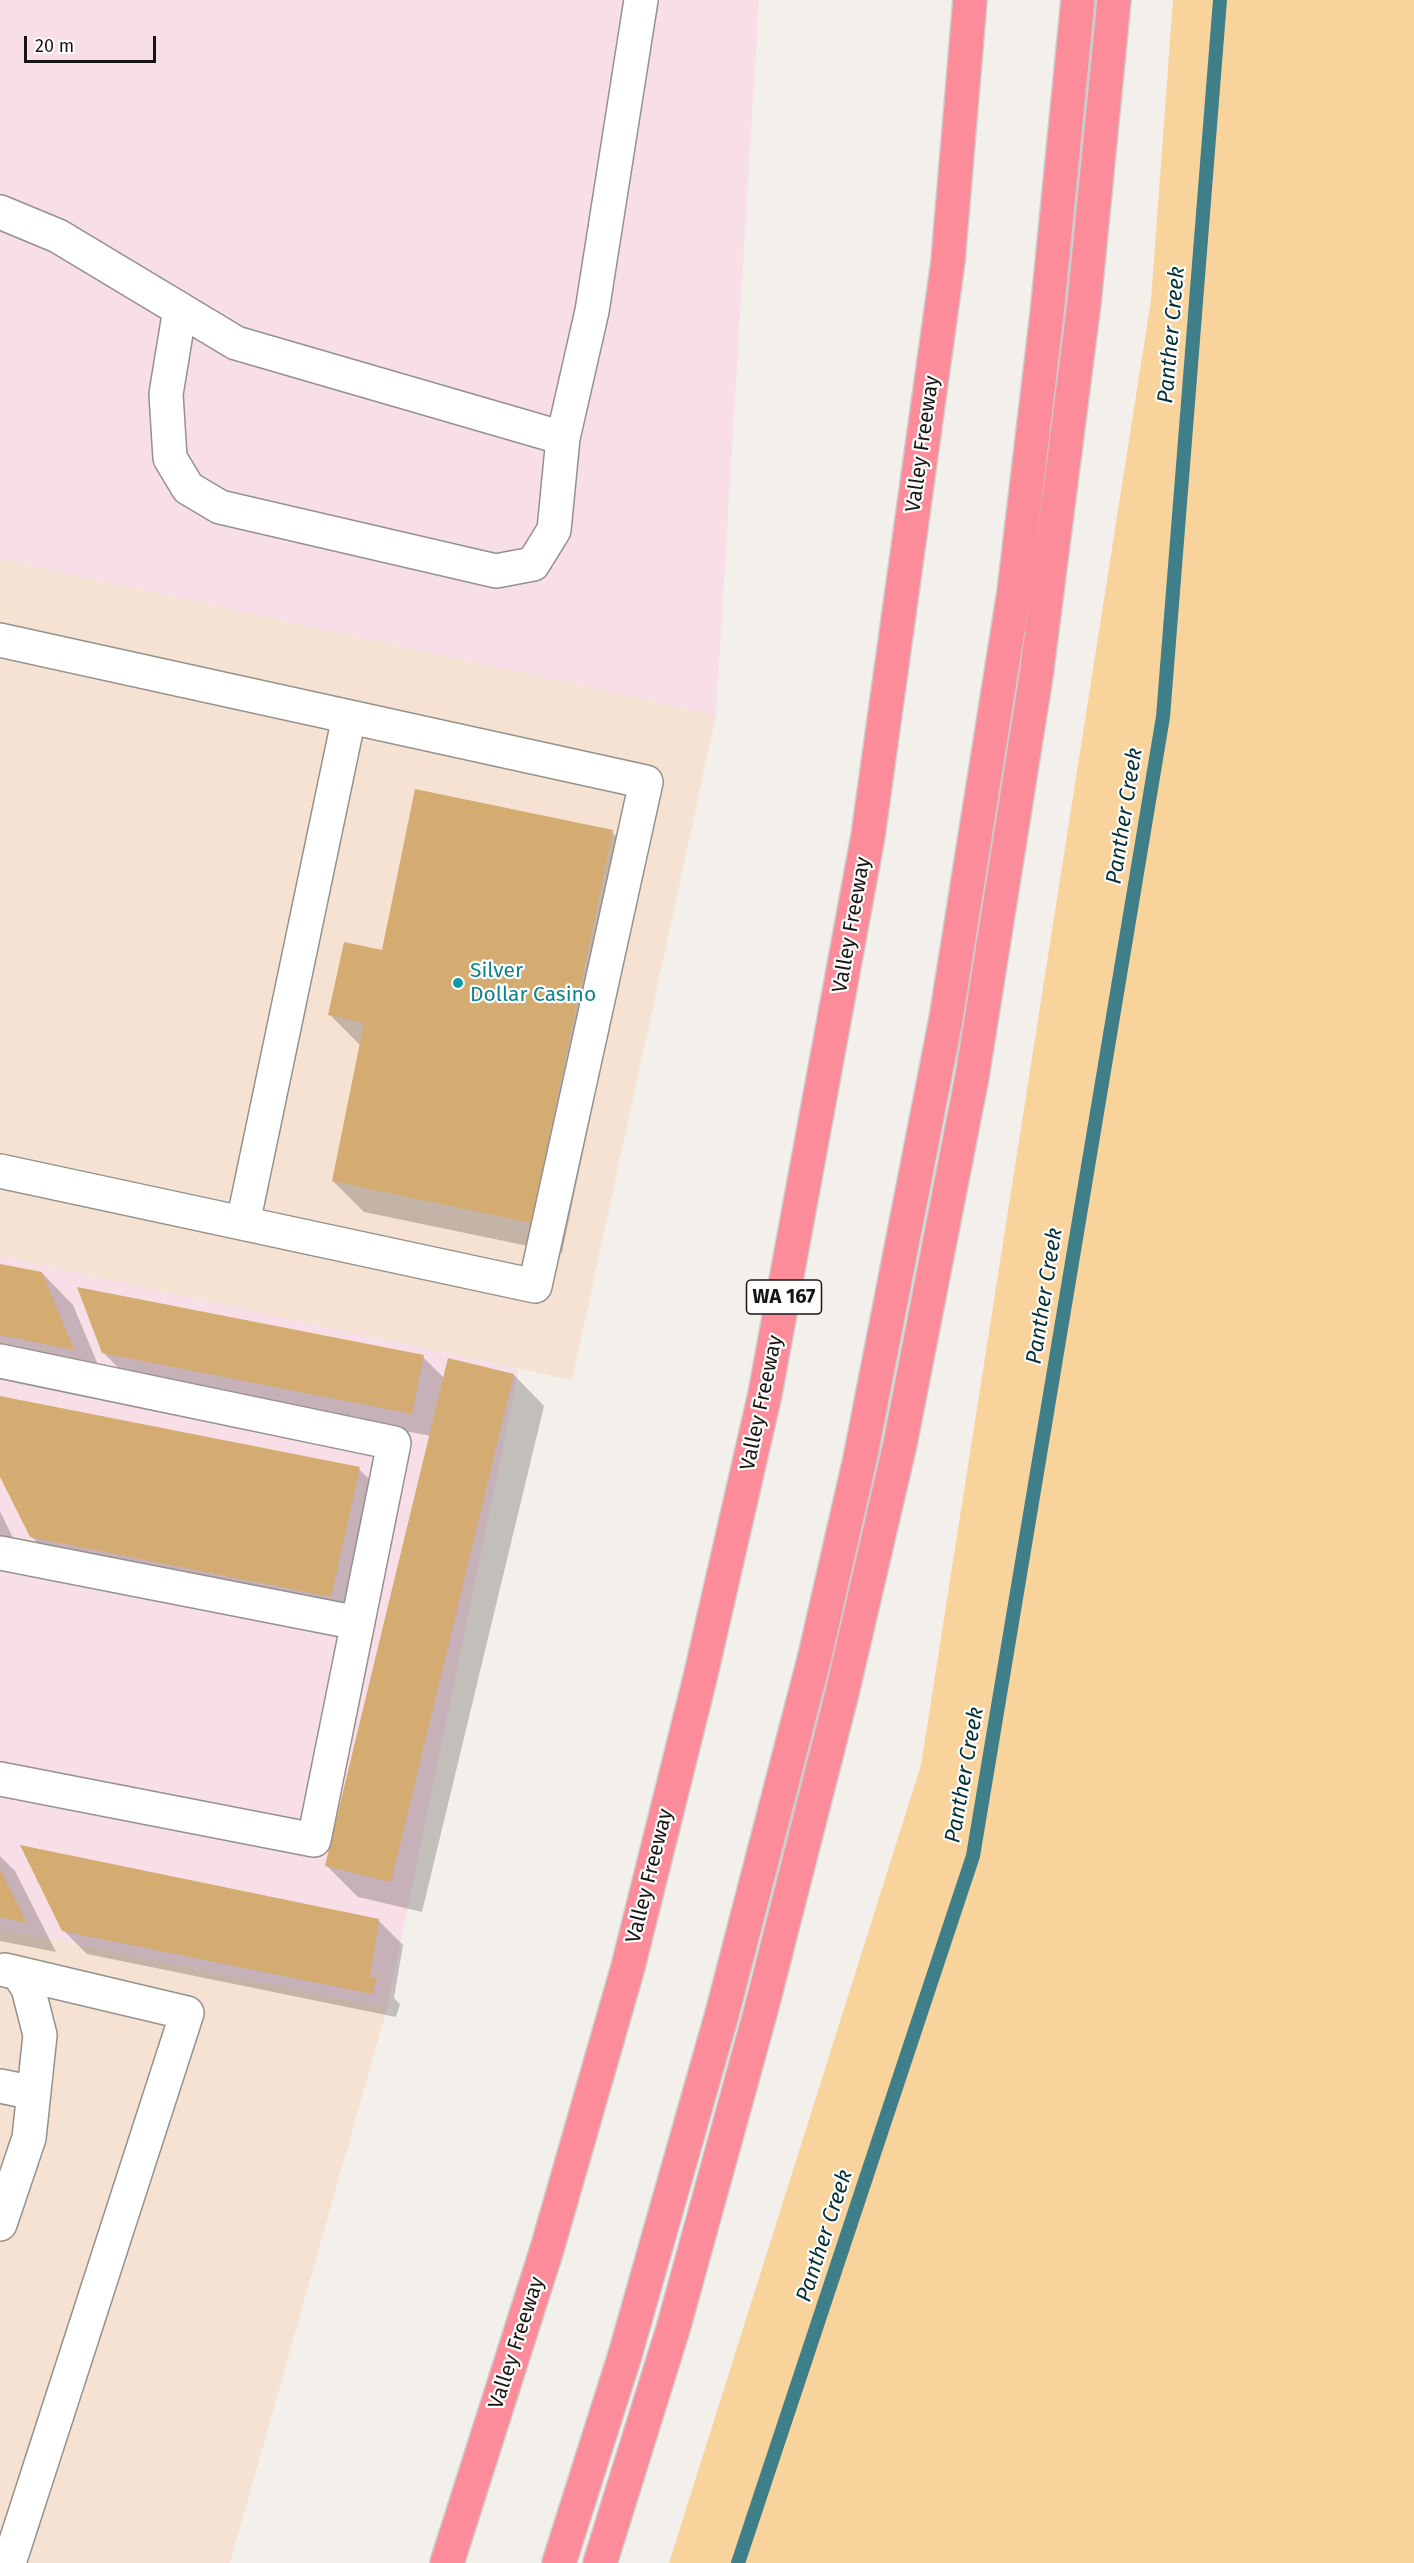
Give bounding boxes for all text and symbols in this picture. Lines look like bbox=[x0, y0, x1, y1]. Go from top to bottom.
scale bar bbox=[27, 24, 159, 62]
text: 20 m bbox=[35, 35, 74, 57]
water label: Panther Creek bbox=[1153, 265, 1191, 405]
street label: Valley Freeway bbox=[901, 374, 945, 514]
water label: Panther Creek bbox=[1101, 746, 1149, 886]
street label: Valley Freeway bbox=[828, 855, 876, 995]
place label: Silver Dollar Casino bbox=[470, 958, 596, 1008]
marker: Silver Dollar Casino bbox=[451, 976, 465, 990]
water label: Panther Creek bbox=[1021, 1226, 1069, 1366]
road number: WA 167 bbox=[746, 1280, 822, 1314]
street label: Valley Freeway bbox=[735, 1333, 789, 1473]
water label: Panther Creek bbox=[940, 1705, 990, 1845]
street label: Valley Freeway bbox=[621, 1806, 679, 1946]
water label: Panther Creek bbox=[791, 2167, 859, 2305]
street label: Valley Freeway bbox=[484, 2274, 550, 2412]

